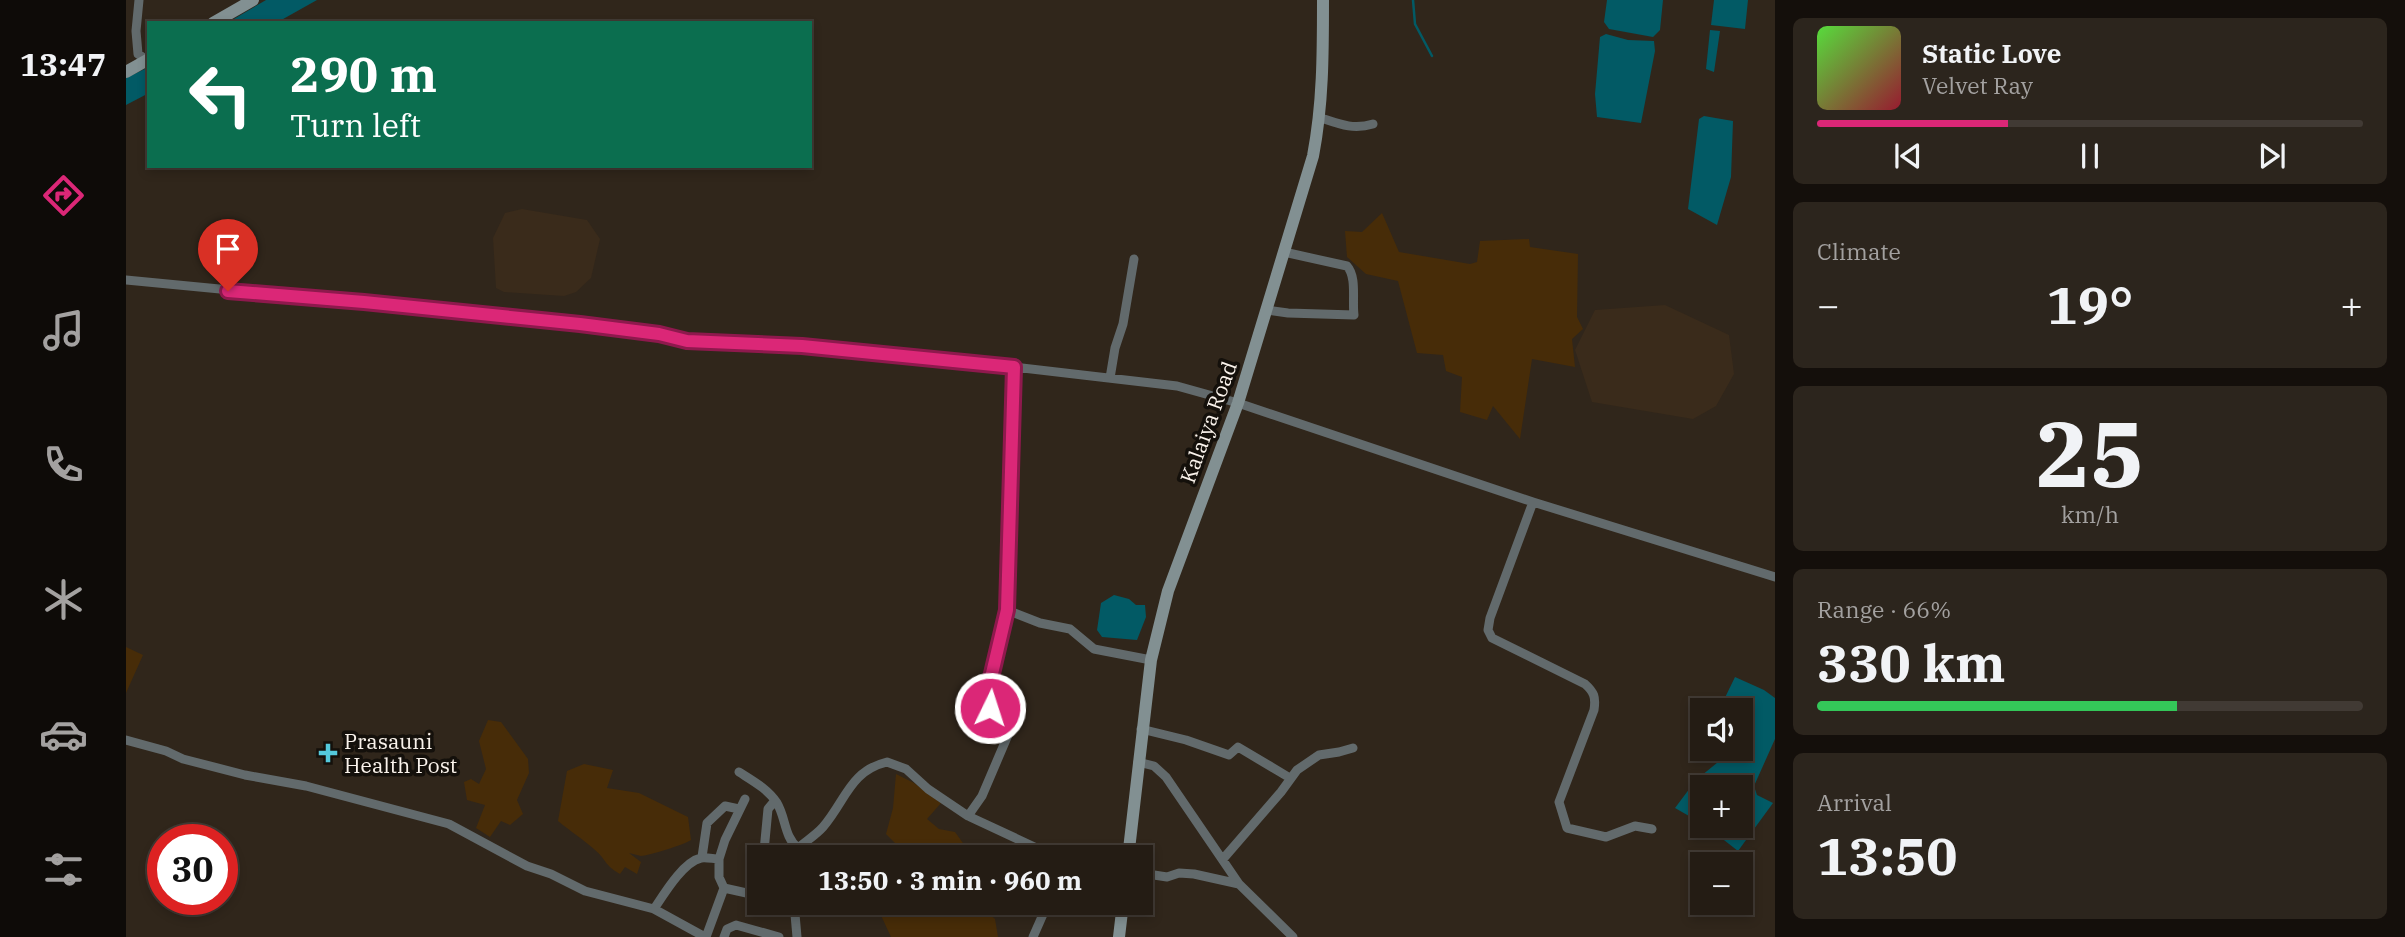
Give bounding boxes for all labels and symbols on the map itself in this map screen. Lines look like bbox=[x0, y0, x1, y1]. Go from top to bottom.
pin bbox=[198, 219, 258, 291]
street label: Kalaiya Road bbox=[1173, 357, 1243, 487]
position arrow bbox=[953, 671, 1027, 745]
place label: Prasauni Health Post bbox=[344, 727, 457, 779]
marker: Prasauni Health Post bbox=[318, 743, 338, 763]
speed limit sign: 30 bbox=[147, 824, 238, 915]

